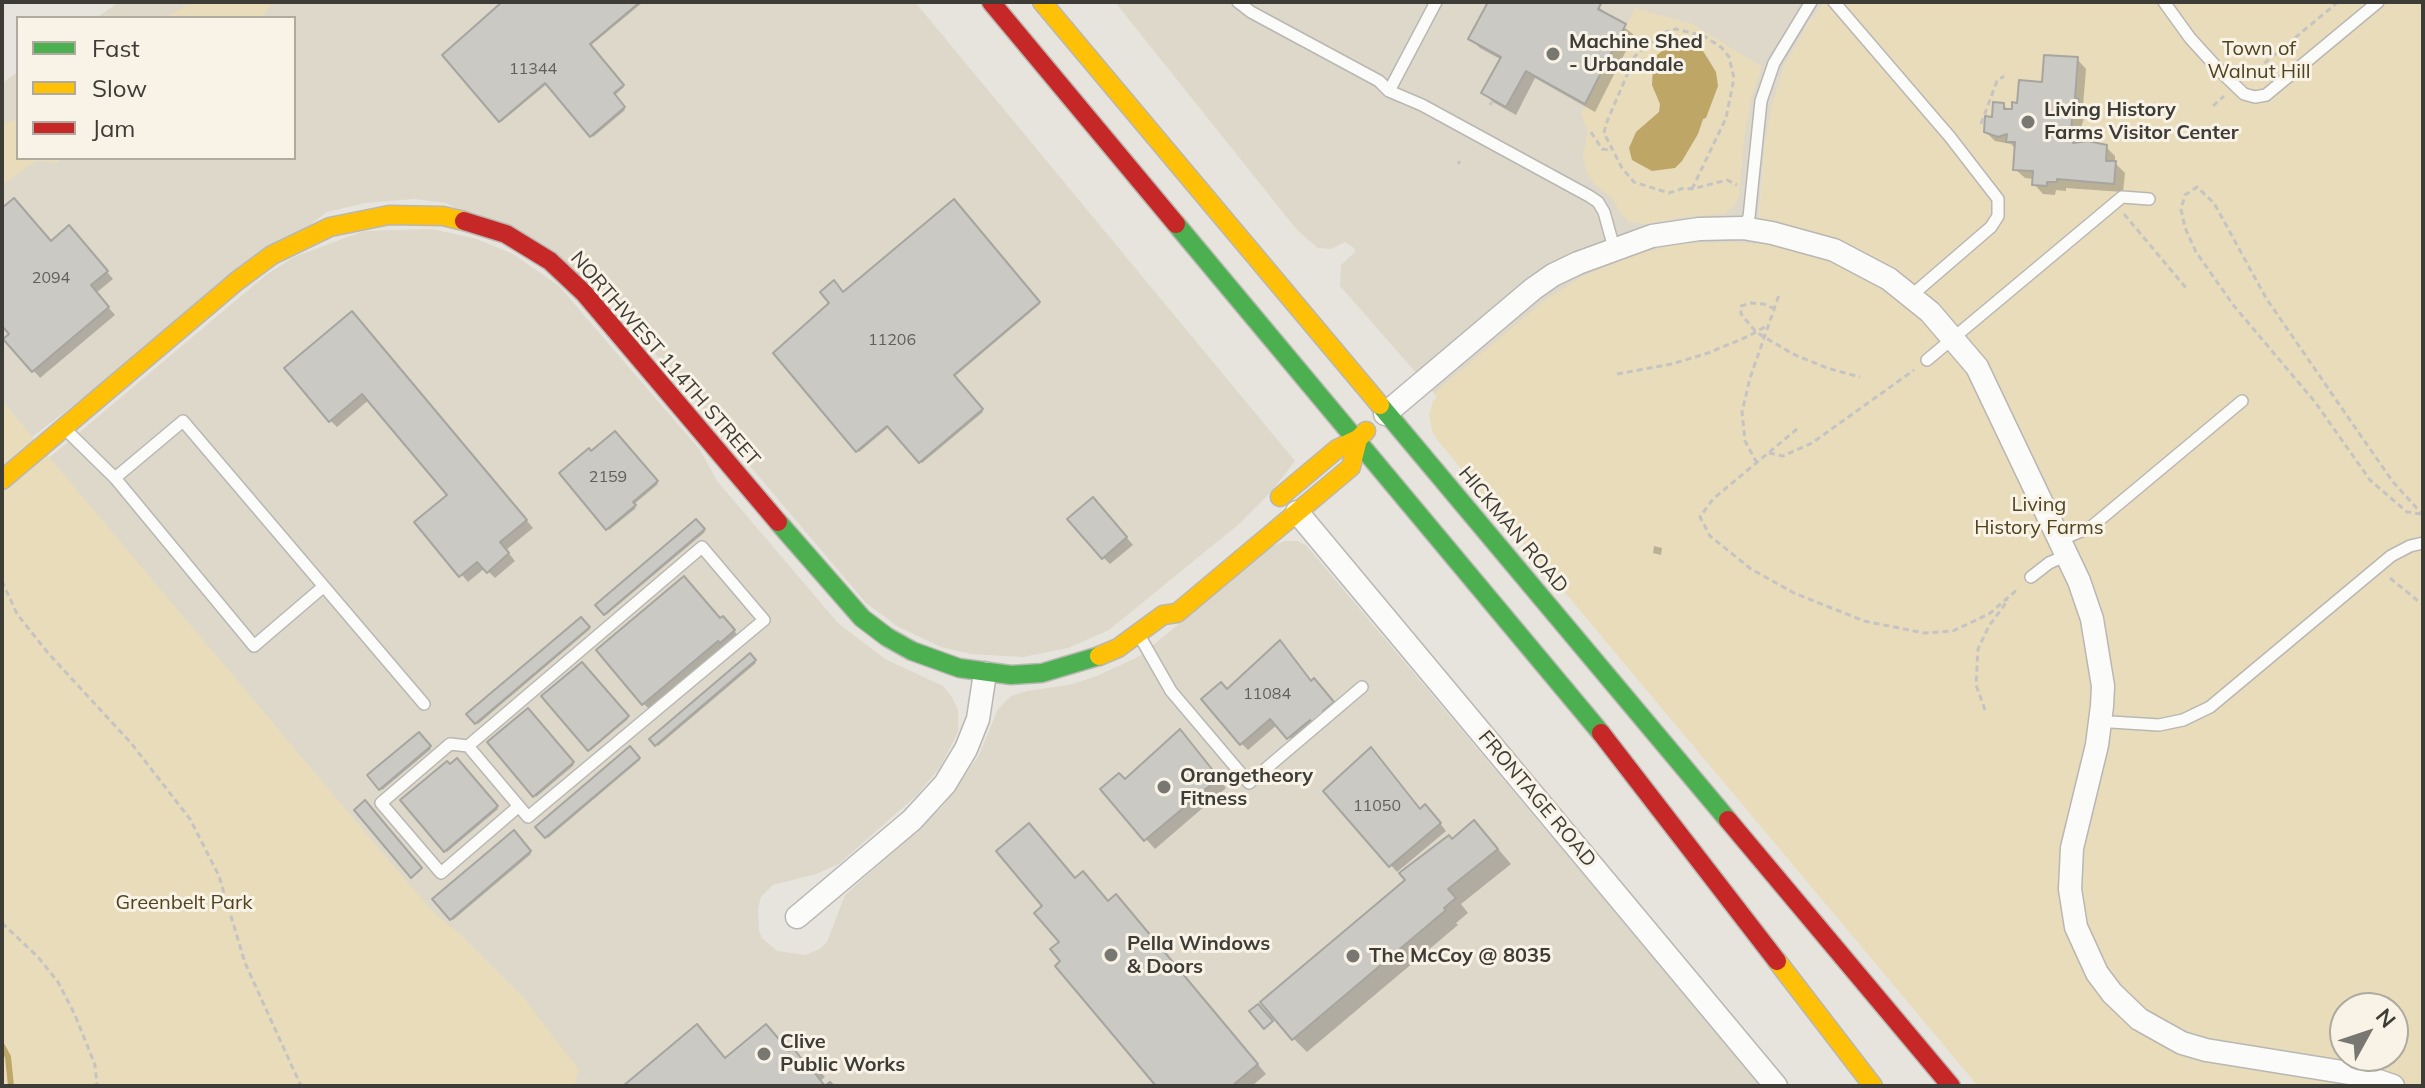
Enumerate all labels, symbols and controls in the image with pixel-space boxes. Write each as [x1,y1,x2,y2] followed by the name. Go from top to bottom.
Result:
[16,16,296,160] legend
[1569,30,1703,77] place label: Machine Shed - Urbandale
[92,33,140,63] text: Fast
[2208,37,2310,84] park label: Town of Walnut Hill
[1544,45,1562,63] marker: Machine Shed - Urbandale
[509,59,557,79] house number: 11344
[92,73,147,103] text: Slow
[2044,98,2239,145] place label: Living History Farms Visitor Center
[92,113,135,143] text: Jam
[2019,113,2037,131] marker: Living History Farms Visitor Center
[565,247,765,471] street label: NORTHWEST 114TH STREET
[32,268,70,288] house number: 2094
[868,330,916,350] house number: 11206
[1453,462,1573,598] street label: HICKMAN ROAD
[589,467,627,487] house number: 2159
[1974,493,2104,540] park label: Living History Farms
[1243,684,1291,704] house number: 11084
[1473,726,1601,872] street label: FRONTAGE ROAD
[1180,764,1313,811] place label: Orangetheory Fitness
[1155,778,1173,796] marker: Orangetheory Fitness
[1353,796,1401,816] house number: 11050
[115,891,253,915] park label: Greenbelt Park
[1127,932,1270,979] place label: Pella Windows & Doors
[1369,944,1551,968] place label: The McCoy @ 8035
[1102,946,1120,964] marker: Pella Windows & Doors
[1344,947,1362,965] marker: The McCoy @ 8035
[2329,992,2409,1072] north arrow
[2370,1002,2402,1033] text: N
[780,1030,905,1077] place label: Clive Public Works
[755,1045,773,1063] marker: Clive Public Works

